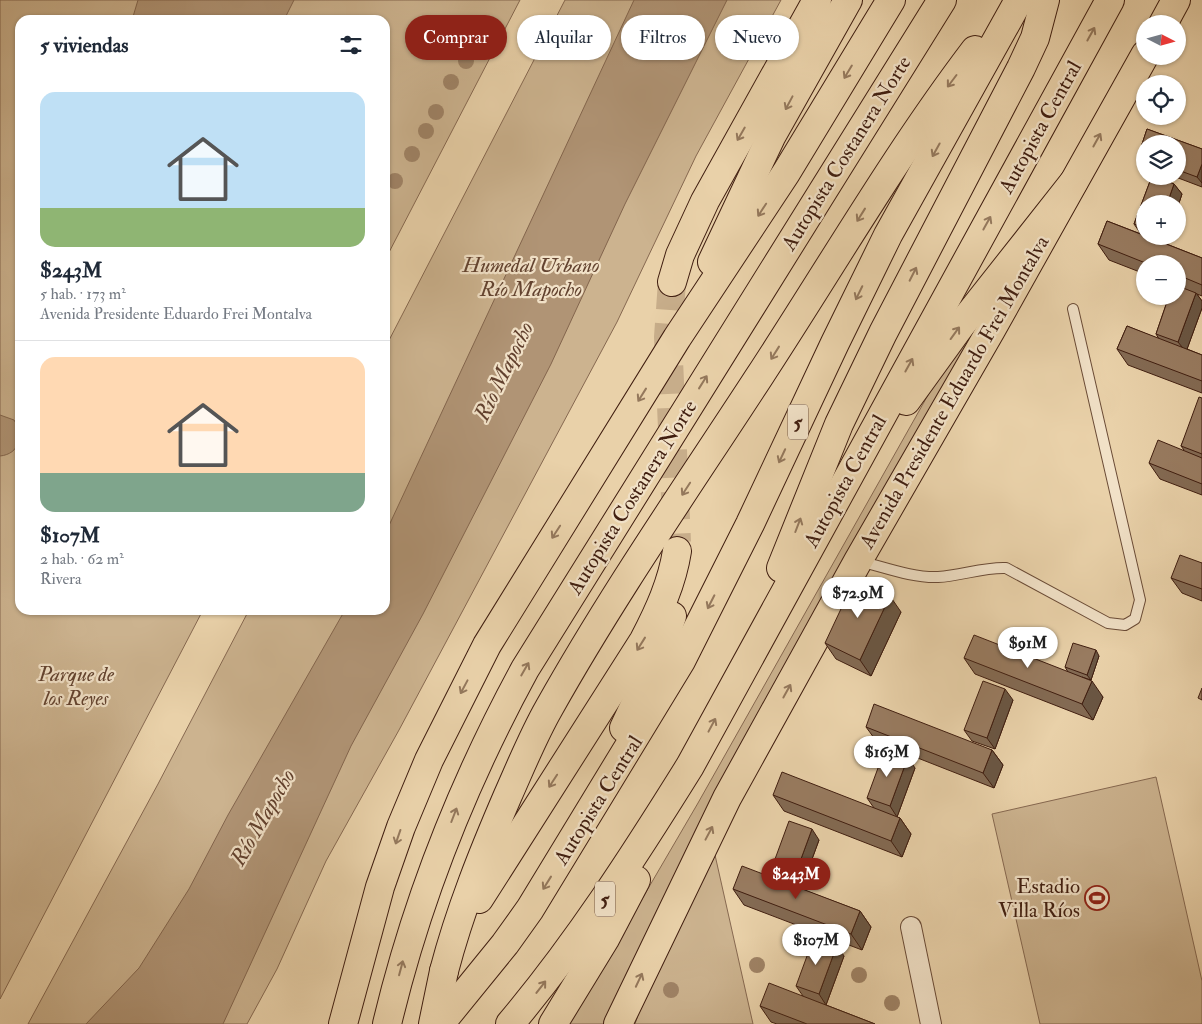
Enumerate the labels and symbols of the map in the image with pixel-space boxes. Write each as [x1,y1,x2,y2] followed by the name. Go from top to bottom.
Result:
[1136,15,1186,65] north arrow
[1086,27,1096,42] one-way arrow
[775,51,917,256] street label: Autopista Costanera Norte
[992,56,1088,199] street label: Autopista Central
[842,64,852,78] one-way arrow
[947,74,957,88] one-way arrow
[784,95,793,110] one-way arrow
[735,126,745,140] one-way arrow
[1092,133,1102,148] one-way arrow
[931,142,941,157] one-way arrow
[757,203,767,217] one-way arrow
[856,208,866,222] one-way arrow
[983,216,993,231] one-way arrow
[853,231,1056,555] street label: Avenida Presidente Eduardo Frei Montalva
[461,252,600,303] park label: Humedal Urbano Río Mapocho
[909,267,918,282] one-way arrow
[854,285,864,300] one-way arrow
[467,317,540,427] water label: Río Mapocho
[950,326,961,340] one-way arrow
[769,345,779,359] one-way arrow
[904,358,914,373] one-way arrow
[699,376,709,390] one-way arrow
[637,387,647,401] one-way arrow
[561,395,703,600] street label: Autopista Costanera Norte
[788,404,808,440] road number: 5
[797,410,893,553] street label: Autopista Central
[777,448,786,463] one-way arrow
[681,482,691,496] one-way arrow
[794,517,803,533] one-way arrow
[551,525,561,539] one-way arrow
[817,576,899,619] pin: $72.9M
[706,594,715,609] one-way arrow
[998,626,1058,669] pin: $91M
[636,637,646,651] one-way arrow
[37,661,115,712] park label: Parque de los Reyes
[520,661,530,676] one-way arrow
[459,679,468,694] one-way arrow
[782,684,792,698] one-way arrow
[707,717,717,732] one-way arrow
[547,730,649,871] street label: Autopista Central
[852,736,922,778] pin: $163M
[223,764,302,872] water label: Río Mapocho
[548,774,559,788] one-way arrow
[450,807,459,822] one-way arrow
[704,826,714,841] one-way arrow
[393,829,402,845] one-way arrow
[761,858,831,900] pin: $243M
[998,873,1080,924] place label: Estadio Villa Ríos
[542,875,552,889] one-way arrow
[595,882,615,916] road number: 5
[1084,885,1110,911] sports icon: Estadio Villa Ríos
[781,924,851,966] pin: $107M
[397,961,407,977] one-way arrow
[635,973,644,988] one-way arrow
[535,980,546,993] one-way arrow

